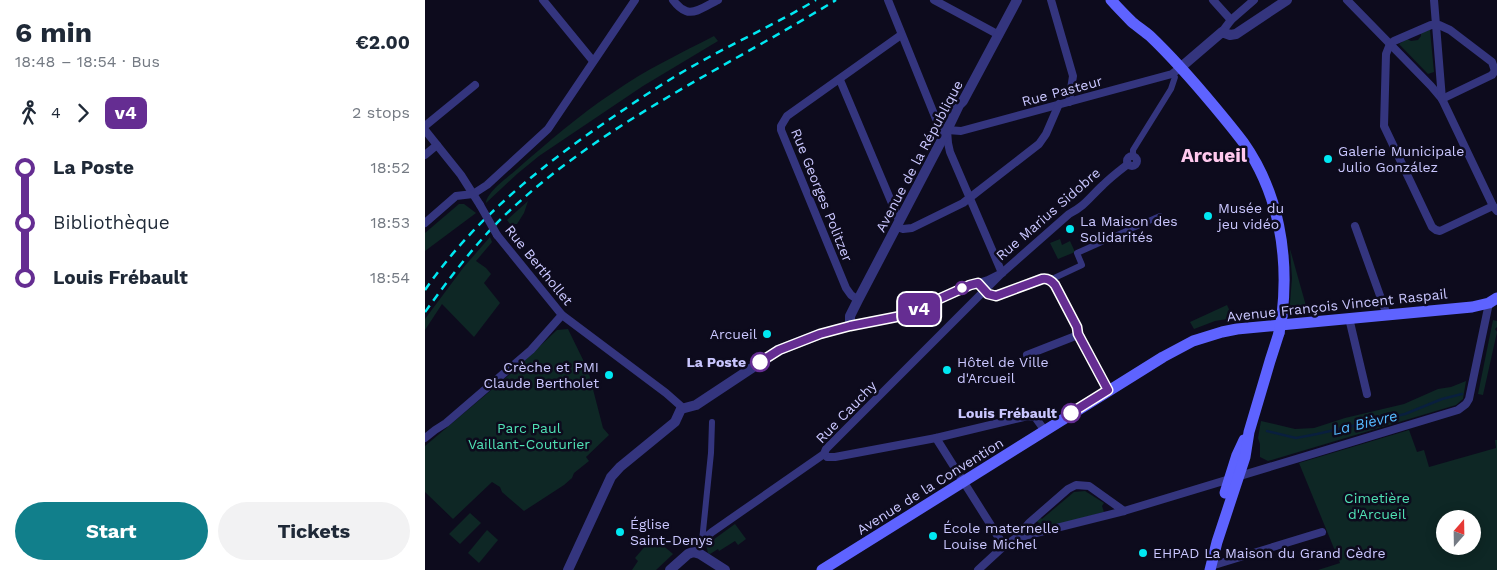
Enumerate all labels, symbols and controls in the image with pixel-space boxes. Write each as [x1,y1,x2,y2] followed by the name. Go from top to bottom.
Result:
[15,16,92,49] text: 6 min
[356,31,410,54] text: €2.00
[15,52,160,71] text: 18:48 – 18:54 · Bus
[1020,72,1104,109] street label: Rue Pasteur
[872,77,966,235] street label: Avenue de la République
[15,99,43,127] icon: walk
[69,99,97,127] icon: forward
[115,102,137,123] text: v4
[51,103,61,122] text: 4
[352,103,410,122] text: 2 stops
[788,126,856,264] street label: Rue Georges Politzer
[1338,143,1464,175] place label: Galerie Municipale Julio González
[1181,144,1248,167] district label: Arcueil
[1322,153,1334,165] marker: Galerie Municipale Julio González
[53,156,134,179] text: La Poste
[371,158,410,177] text: 18:52
[993,164,1103,264] street label: Rue Marius Sidobre
[1216,200,1284,232] place label: Musée du jeu vidéo
[1202,210,1214,222] marker: Musée du jeu vidéo
[53,211,170,234] text: Bibliothèque
[371,213,410,232] text: 18:53
[1080,213,1178,245] place label: La Maison des Solidarités
[502,222,576,308] street label: Rue Berthollet
[1064,223,1076,235] marker: La Maison des Solidarités
[53,266,188,289] text: Louis Frébault
[370,268,410,287] text: 18:54
[955,281,969,295] unlabelled marker
[1226,285,1449,325] street label: Avenue François Vincent Raspail
[897,293,941,325] line badge: v4
[908,298,930,319] text: v4
[710,326,758,342] place label: Arcueil
[761,328,773,340] marker: Arcueil
[750,352,770,372] marker: La Poste
[686,354,746,370] place label: La Poste
[957,354,1049,386] place label: Hôtel de Ville d'Arcueil
[483,359,599,391] place label: Crèche et PMI Claude Bertholet
[941,364,953,376] marker: Hôtel de Ville d'Arcueil
[603,369,615,381] marker: Crèche et PMI Claude Bertholet
[812,377,880,446] street label: Rue Cauchy
[1061,403,1081,423] marker: Louis Frébault
[958,405,1057,421] place label: Louis Frébault
[1331,407,1399,439] water label: La Bièvre
[468,420,590,452] park label: Parc Paul Vaillant-Couturier
[854,434,1006,538] street label: Avenue de la Convention
[1344,490,1410,522] park label: Cimetière d'Arcueil
[15,502,208,560] button: Start
[218,502,410,560] button: Tickets
[1436,510,1481,555] north arrow
[1436,510,1481,555] map controls
[630,516,713,548] place label: Église Saint-Denys
[943,520,1059,552] place label: École maternelle Louise Michel
[614,526,626,538] marker: Église Saint-Denys
[927,530,939,542] marker: École maternelle Louise Michel
[1153,545,1386,561] place label: EHPAD La Maison du Grand Cèdre
[1137,547,1149,559] marker: EHPAD La Maison du Grand Cèdre

